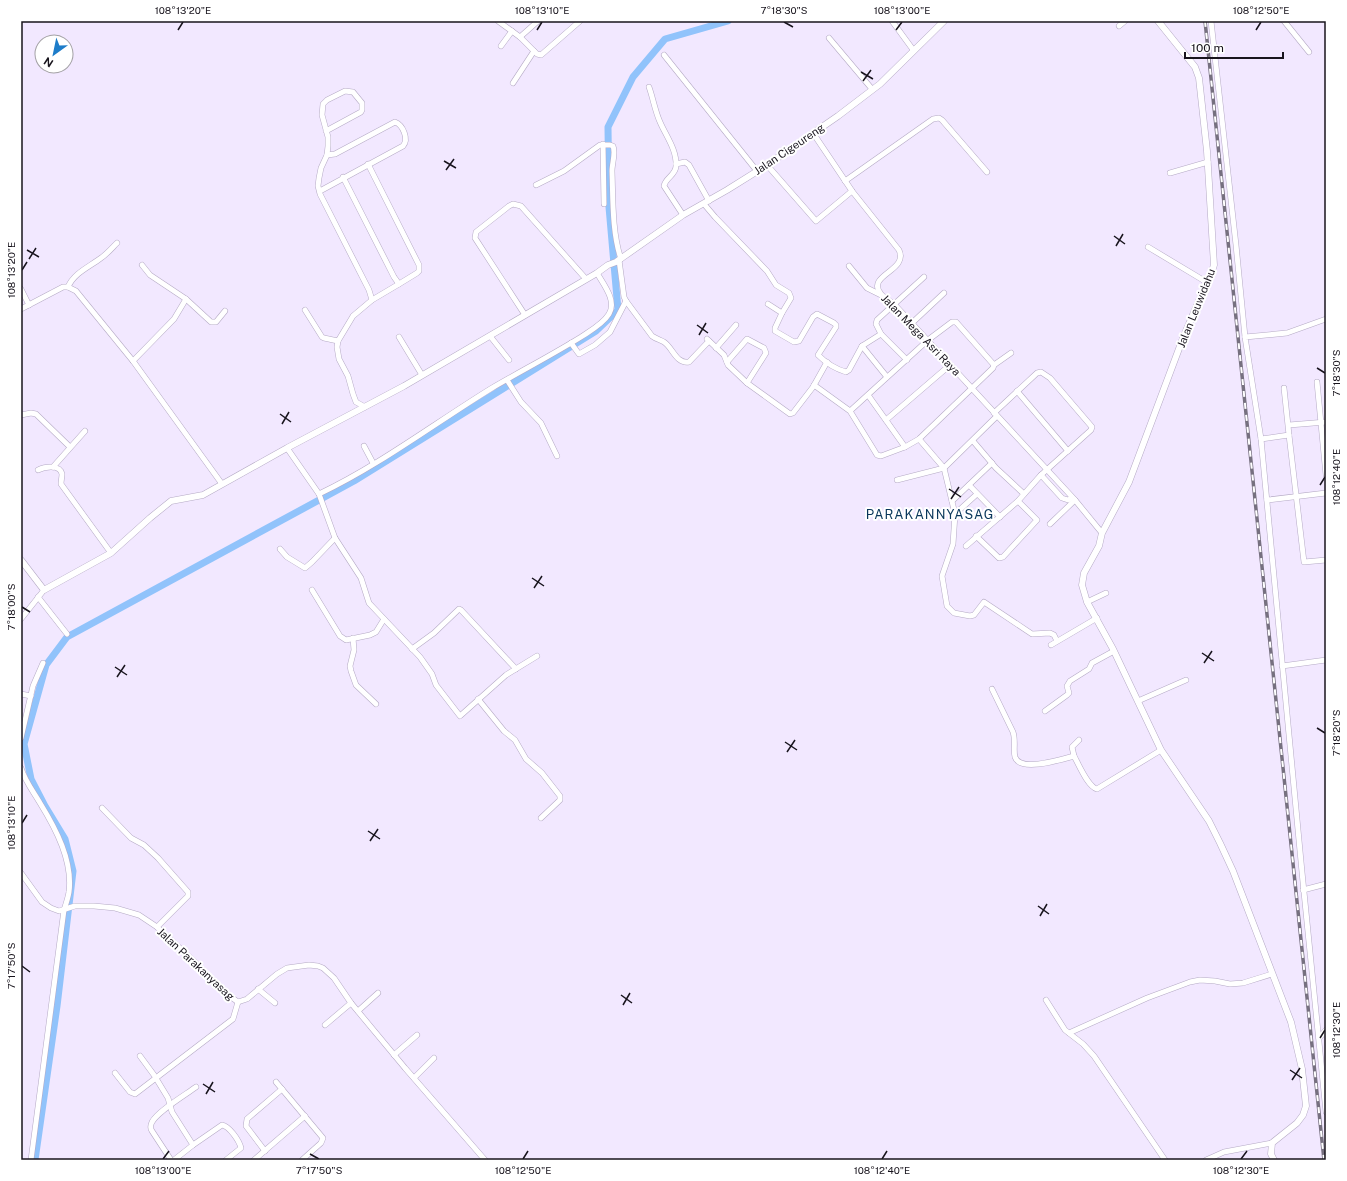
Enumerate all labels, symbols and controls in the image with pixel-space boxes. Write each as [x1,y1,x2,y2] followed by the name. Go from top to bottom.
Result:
[155,4,211,16] text: 108°13'20"E
[515,4,569,16] text: 108°13'10"E
[761,4,808,16] text: 7°18'30"S
[874,4,930,16] text: 108°13'00"E
[1233,4,1289,16] text: 108°12'50"E
[34,34,74,74] north arrow
[1185,34,1283,60] scale bar
[1191,41,1224,55] text: 100 m
[42,55,55,70] text: N
[752,121,826,177] street label: Jalan Cigeureng
[5,242,17,298] text: 108°13'20"E
[1175,267,1217,349] street label: Jalan Leuwidahu
[879,292,963,378] street label: Jalan Mega Asri Raya
[1330,349,1342,396] text: 7°18'30"S
[1330,449,1342,505] text: 108°12'40"E
[866,507,994,522] district label: PARAKANNYASAG
[5,583,17,630] text: 7°18'00"S
[1330,709,1342,756] text: 7°18'20"S
[5,796,17,850] text: 108°13'10"E
[155,925,237,1003] street label: Jalan Parakanyasag
[5,942,17,989] text: 7°17'50"S
[1330,1002,1342,1058] text: 108°12'30"E
[135,1164,191,1176] text: 108°13'00"E
[296,1164,343,1176] text: 7°17'50"S
[495,1164,551,1176] text: 108°12'50"E
[854,1164,910,1176] text: 108°12'40"E
[1213,1164,1269,1176] text: 108°12'30"E

